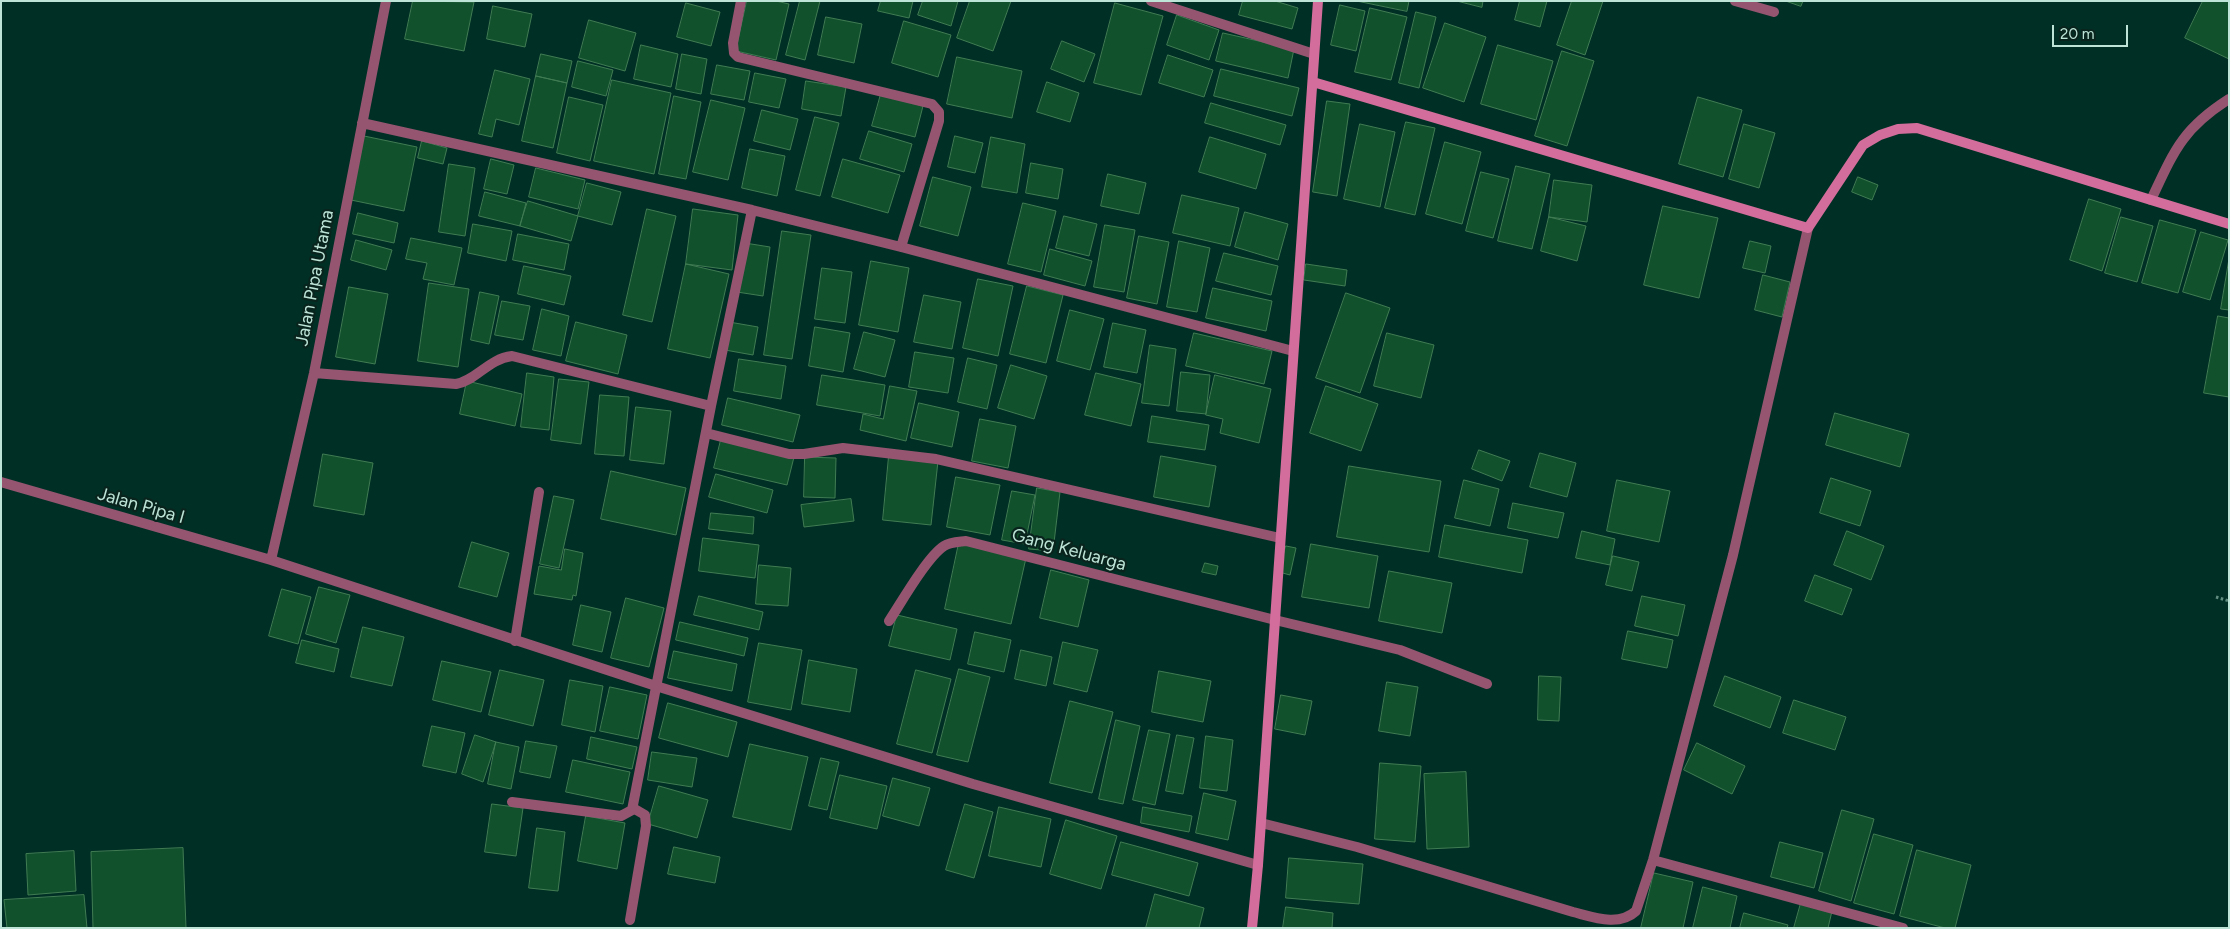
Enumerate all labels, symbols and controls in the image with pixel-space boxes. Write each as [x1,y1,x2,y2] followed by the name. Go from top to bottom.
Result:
[2055,15,2131,47] scale bar
[2060,25,2094,43] text: 20 m
[291,208,339,348] street label: Jalan Pipa Utama
[95,483,187,529] street label: Jalan Pipa I
[1009,524,1129,576] street label: Gang Keluarga

